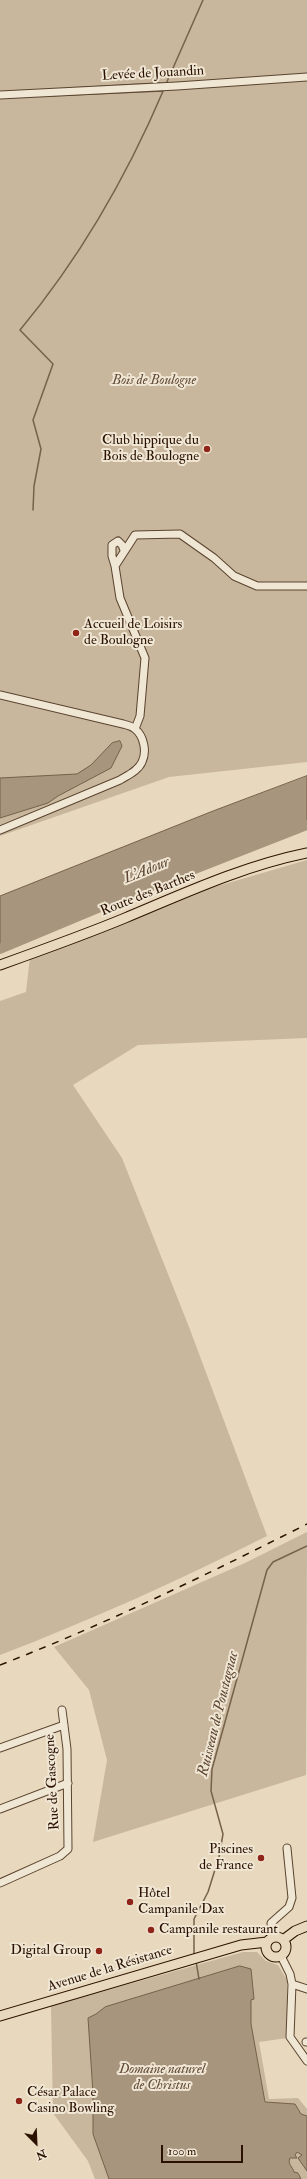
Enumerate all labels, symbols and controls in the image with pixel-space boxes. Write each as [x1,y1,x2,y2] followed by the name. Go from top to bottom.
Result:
[101,63,205,85] street label: Levée de Jouandin
[112,373,196,389] park label: Bois de Boulogne
[102,433,199,466] place label: Club hippique du Bois de Boulogne
[202,444,212,454] marker: Club hippique du Bois de Boulogne
[84,617,182,650] place label: Accueil de Loisirs de Boulogne
[71,628,81,638] marker: Accueil de Loisirs de Boulogne
[122,854,172,888] water label: L'Adour
[98,867,198,921] street label: Route des Barthes
[195,1650,243,1778] water label: Ruisseau de Poustagnac
[42,1734,64,1830] street label: Rue de Gascogne
[199,1842,253,1874] place label: Piscines de France
[256,1853,266,1863] marker: Piscines de France
[138,1886,224,1918] place label: Hôtel Campanile Dax
[125,1897,135,1907] marker: Hôtel Campanile Dax
[159,1922,278,1938] place label: Campanile restaurant
[146,1925,156,1935] marker: Campanile restaurant
[46,1942,174,1996] street label: Avenue de la Résistance
[11,1943,91,1959] place label: Digital Group
[94,1946,104,1956] marker: Digital Group
[119,2062,205,2094] park label: Domaine naturel de Christus
[27,2085,114,2118] place label: César Palace Casino Bowling
[14,2096,24,2106] marker: César Palace Casino Bowling
[16,2123,56,2163] north arrow
[163,2137,245,2163] scale bar
[168,2144,196,2159] text: 100 m
[34,2146,48,2162] text: N

